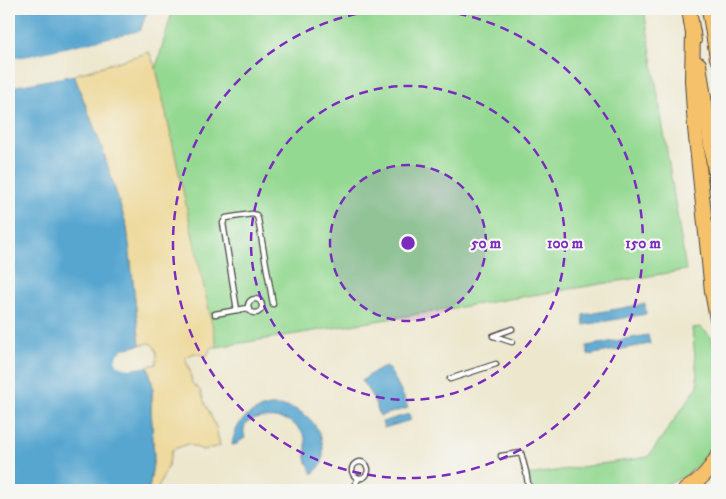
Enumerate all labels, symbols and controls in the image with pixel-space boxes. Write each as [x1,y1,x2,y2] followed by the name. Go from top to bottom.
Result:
[399,234,417,252] centre of rings
[470,234,502,253] text: 50 m
[547,234,584,253] text: 100 m
[625,234,661,253] text: 150 m

